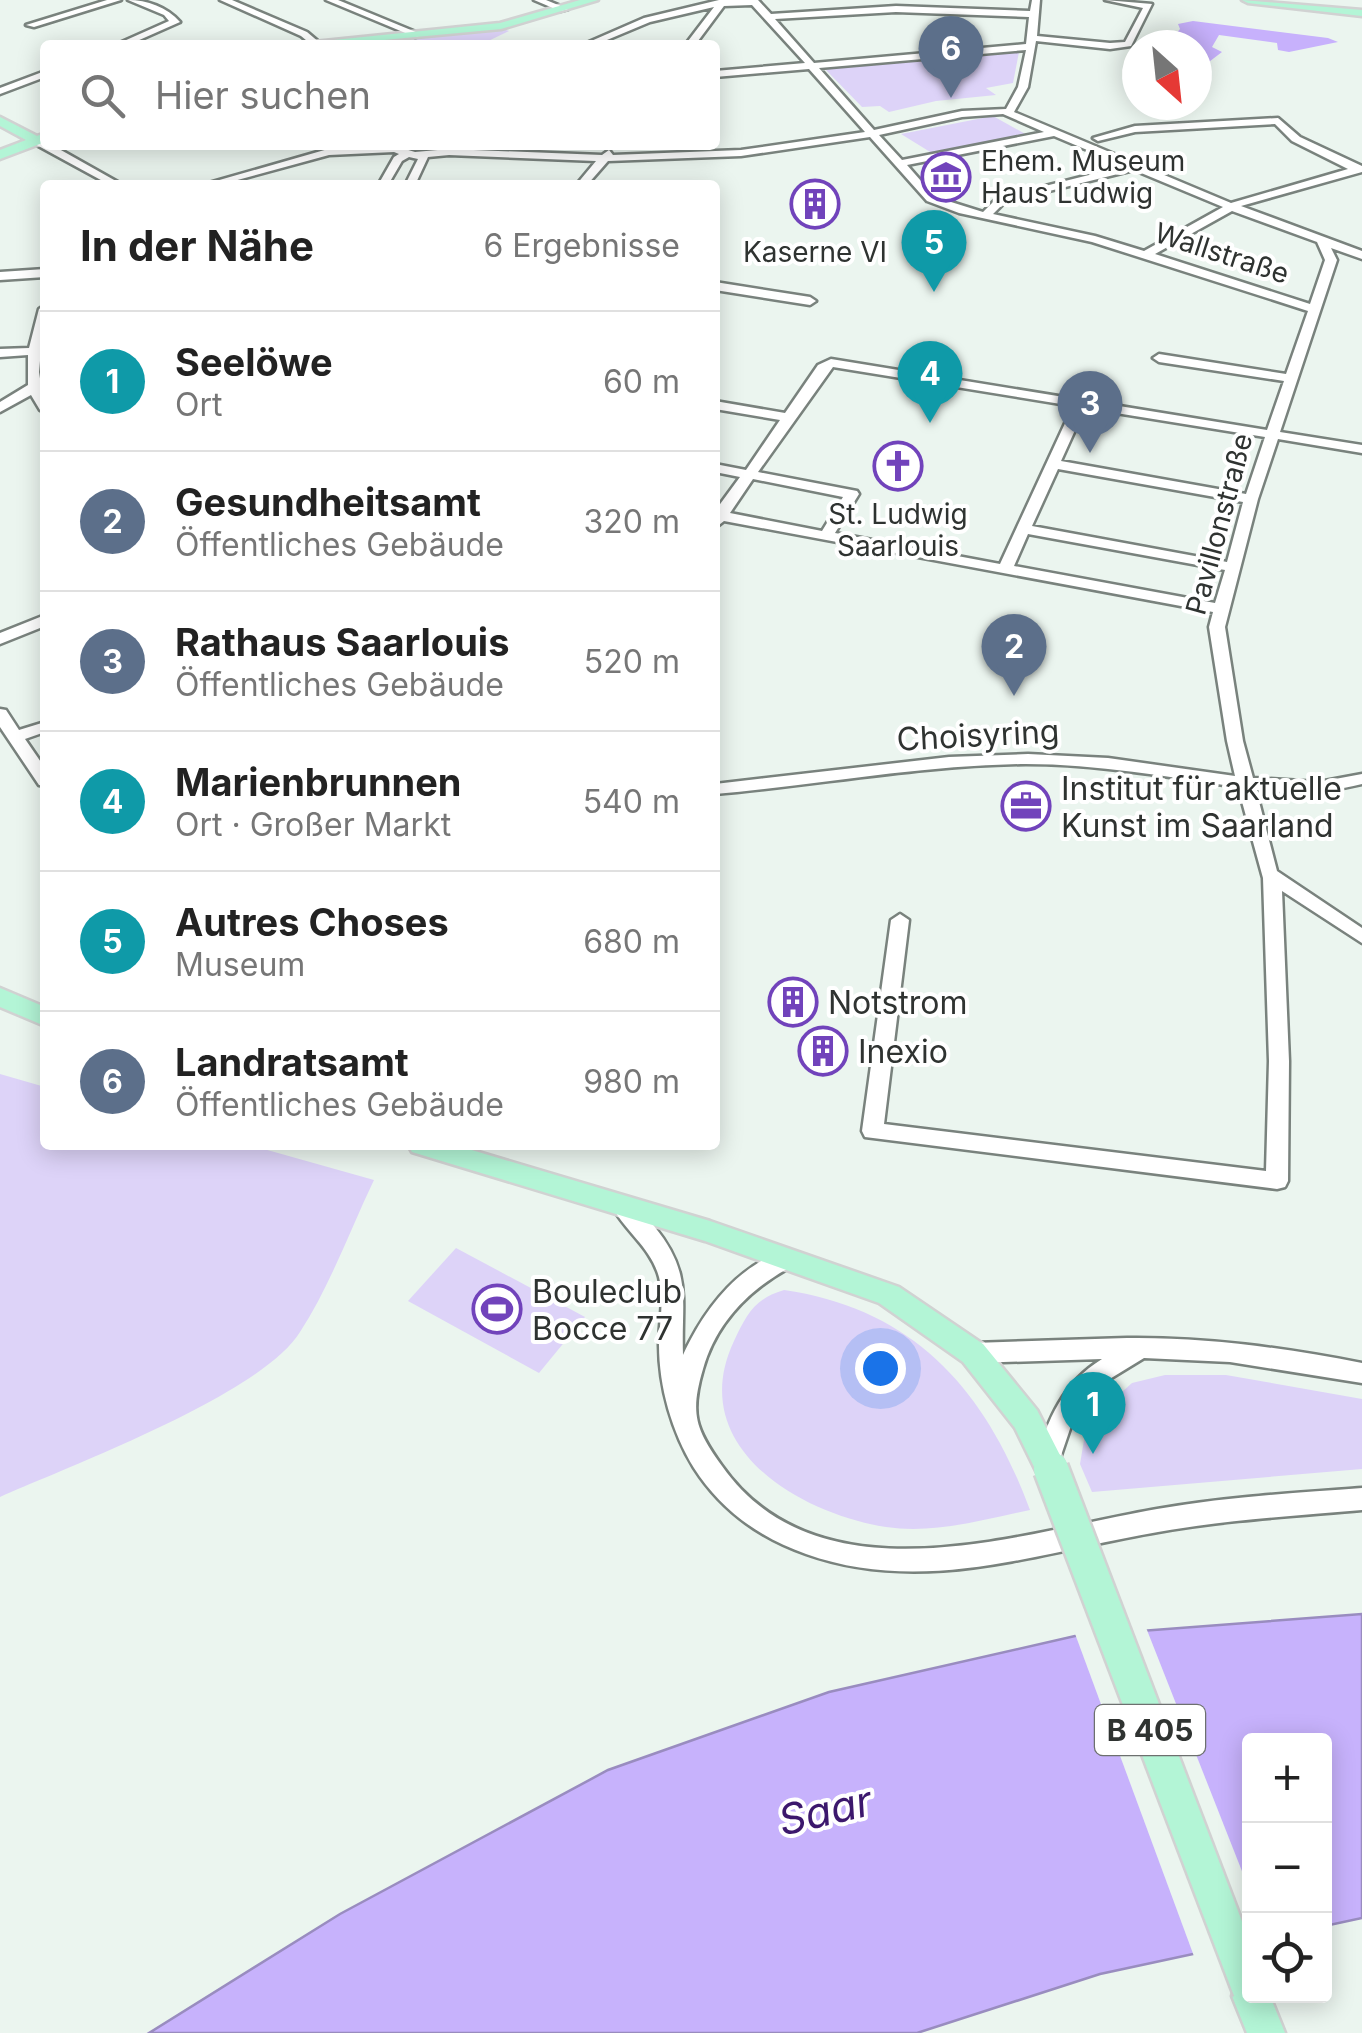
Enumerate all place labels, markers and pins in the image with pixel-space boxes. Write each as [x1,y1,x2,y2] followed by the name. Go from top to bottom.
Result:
[918,16,984,98] pin: 6
[981,144,1185,210] place label: Ehem. Museum Haus Ludwig
[920,151,972,203] museum icon: Ehem. Museum Haus Ludwig
[789,178,841,230] building icon: Kaserne VI
[902,210,966,292] pin: 5
[743,235,887,269] place label: Kaserne VI
[898,340,962,423] pin: 4
[1058,370,1122,453] pin: 3
[872,440,924,492] church icon: St. Ludwig Saarlouis
[828,497,968,563] place label: St. Ludwig Saarlouis
[982,614,1046,696] pin: 2
[1061,769,1342,845] place label: Institut für aktuelle Kunst im Saarland
[1000,780,1052,832] office icon: Institut für aktuelle Kunst im Saarland
[767,976,819,1028] building icon: Notstrom
[828,983,968,1022] place label: Notstrom
[797,1025,849,1077] building icon: Inexio
[858,1032,948,1071] place label: Inexio
[532,1272,682,1348] place label: Bouleclub Bocce 77
[471,1283,523,1335] sports icon: Bouleclub Bocce 77
[1060,1372,1126,1454] pin: 1

